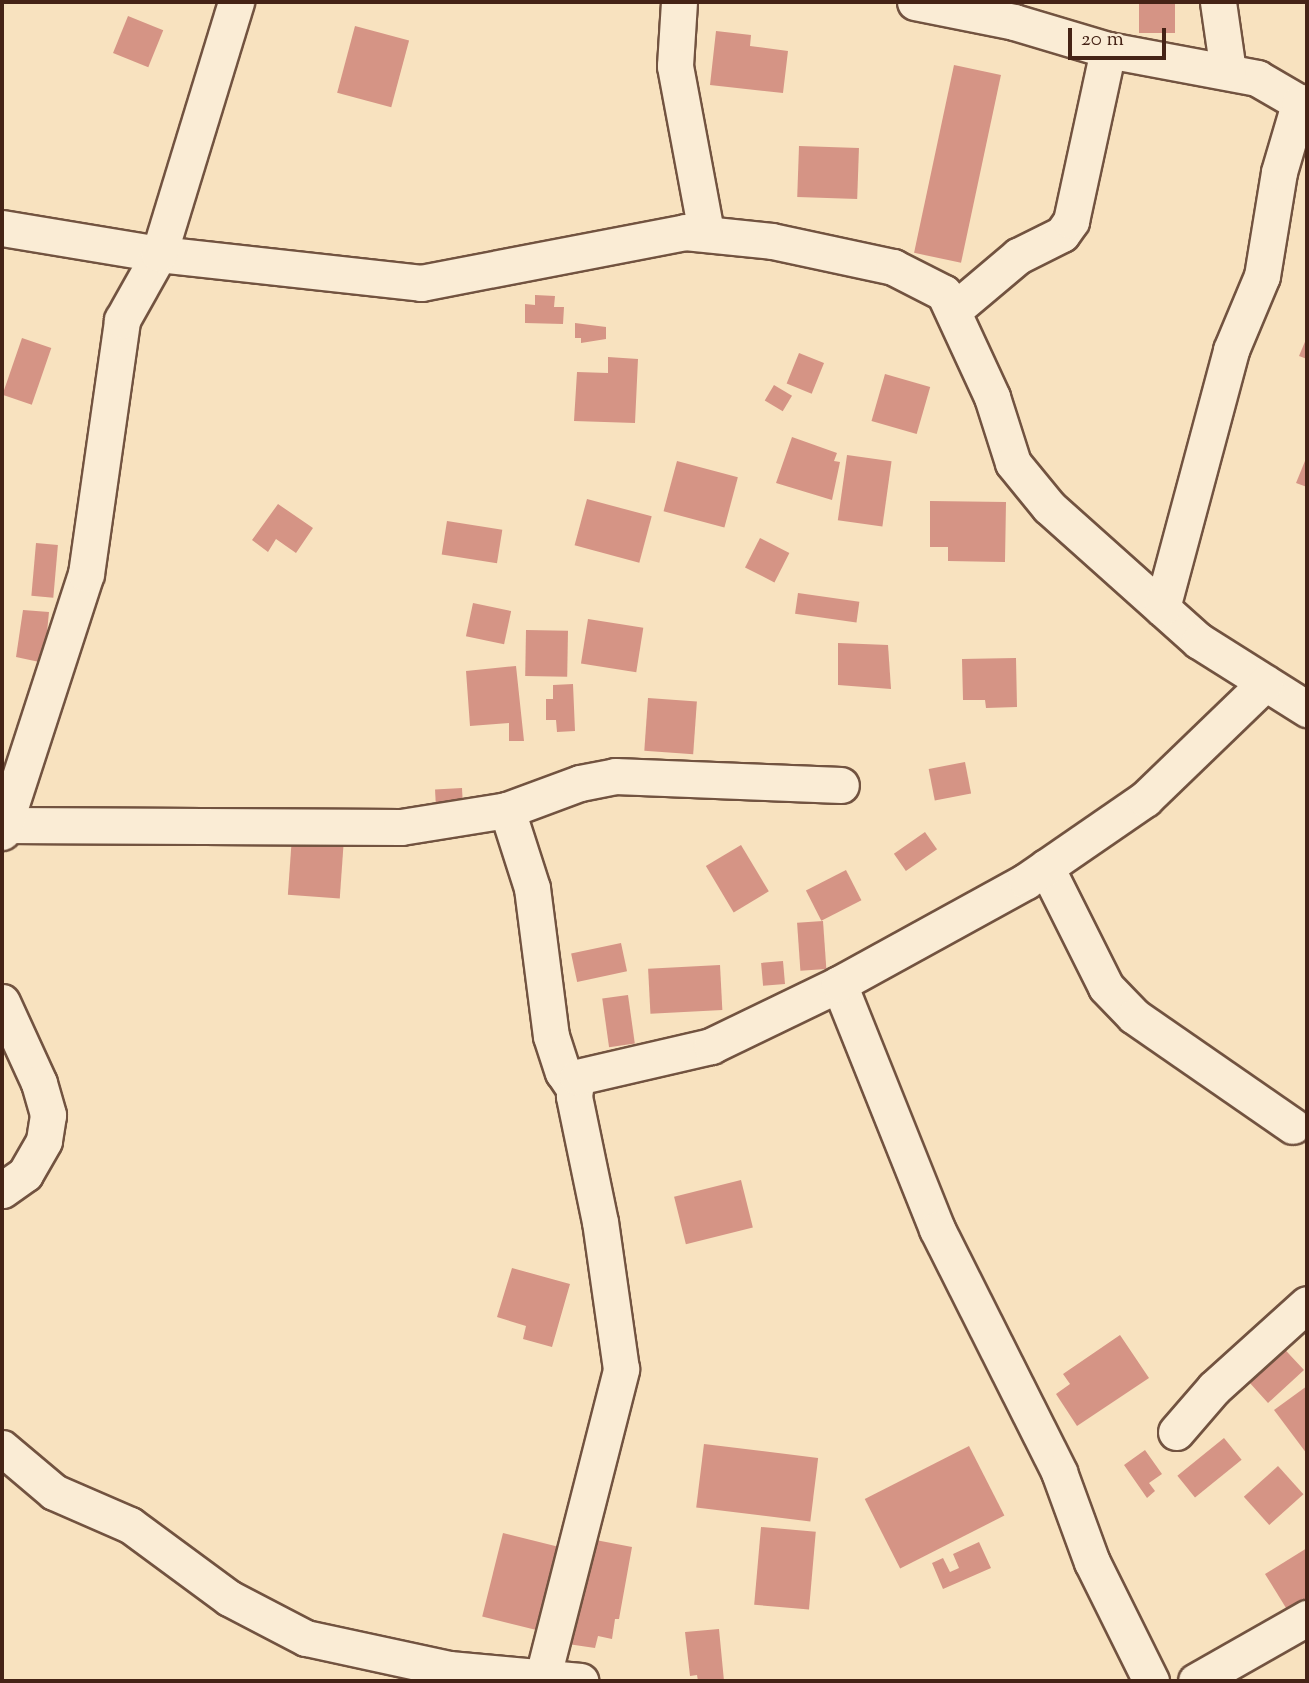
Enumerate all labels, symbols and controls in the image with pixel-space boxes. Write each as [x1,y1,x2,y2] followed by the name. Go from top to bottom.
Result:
[1071,14,1169,58] scale bar
[1081,25,1124,55] text: 20 m

